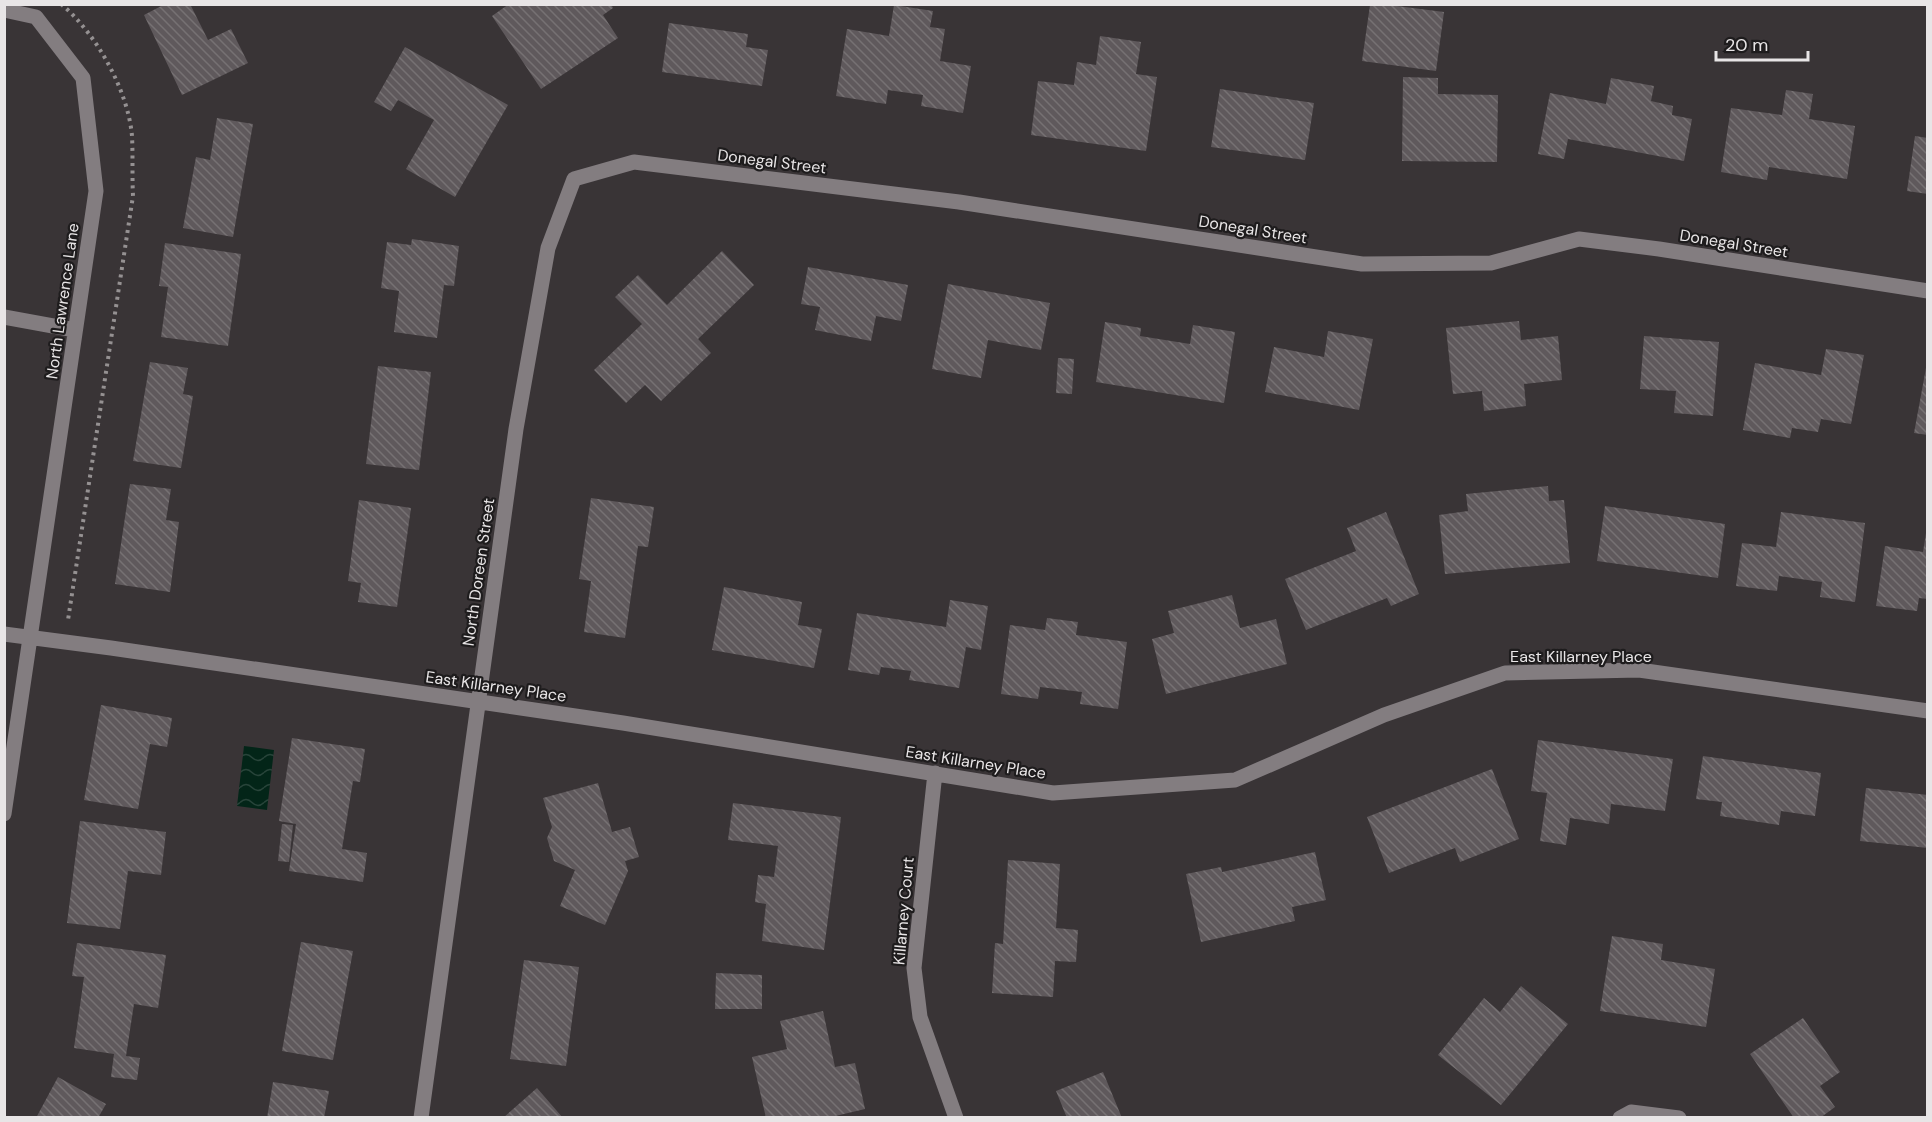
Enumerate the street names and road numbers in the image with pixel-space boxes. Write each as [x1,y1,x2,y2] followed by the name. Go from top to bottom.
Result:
[716,144,828,179] street label: Donegal Street
[1197,211,1309,248] street label: Donegal Street
[41,222,84,380] street label: North Lawrence Lane
[1678,225,1790,262] street label: Donegal Street
[458,497,499,647] street label: North Doreen Street
[1510,646,1652,667] street label: East Killarney Place
[424,666,568,707] street label: East Killarney Place
[904,741,1048,784] street label: East Killarney Place
[888,856,919,966] street label: Killarney Court

